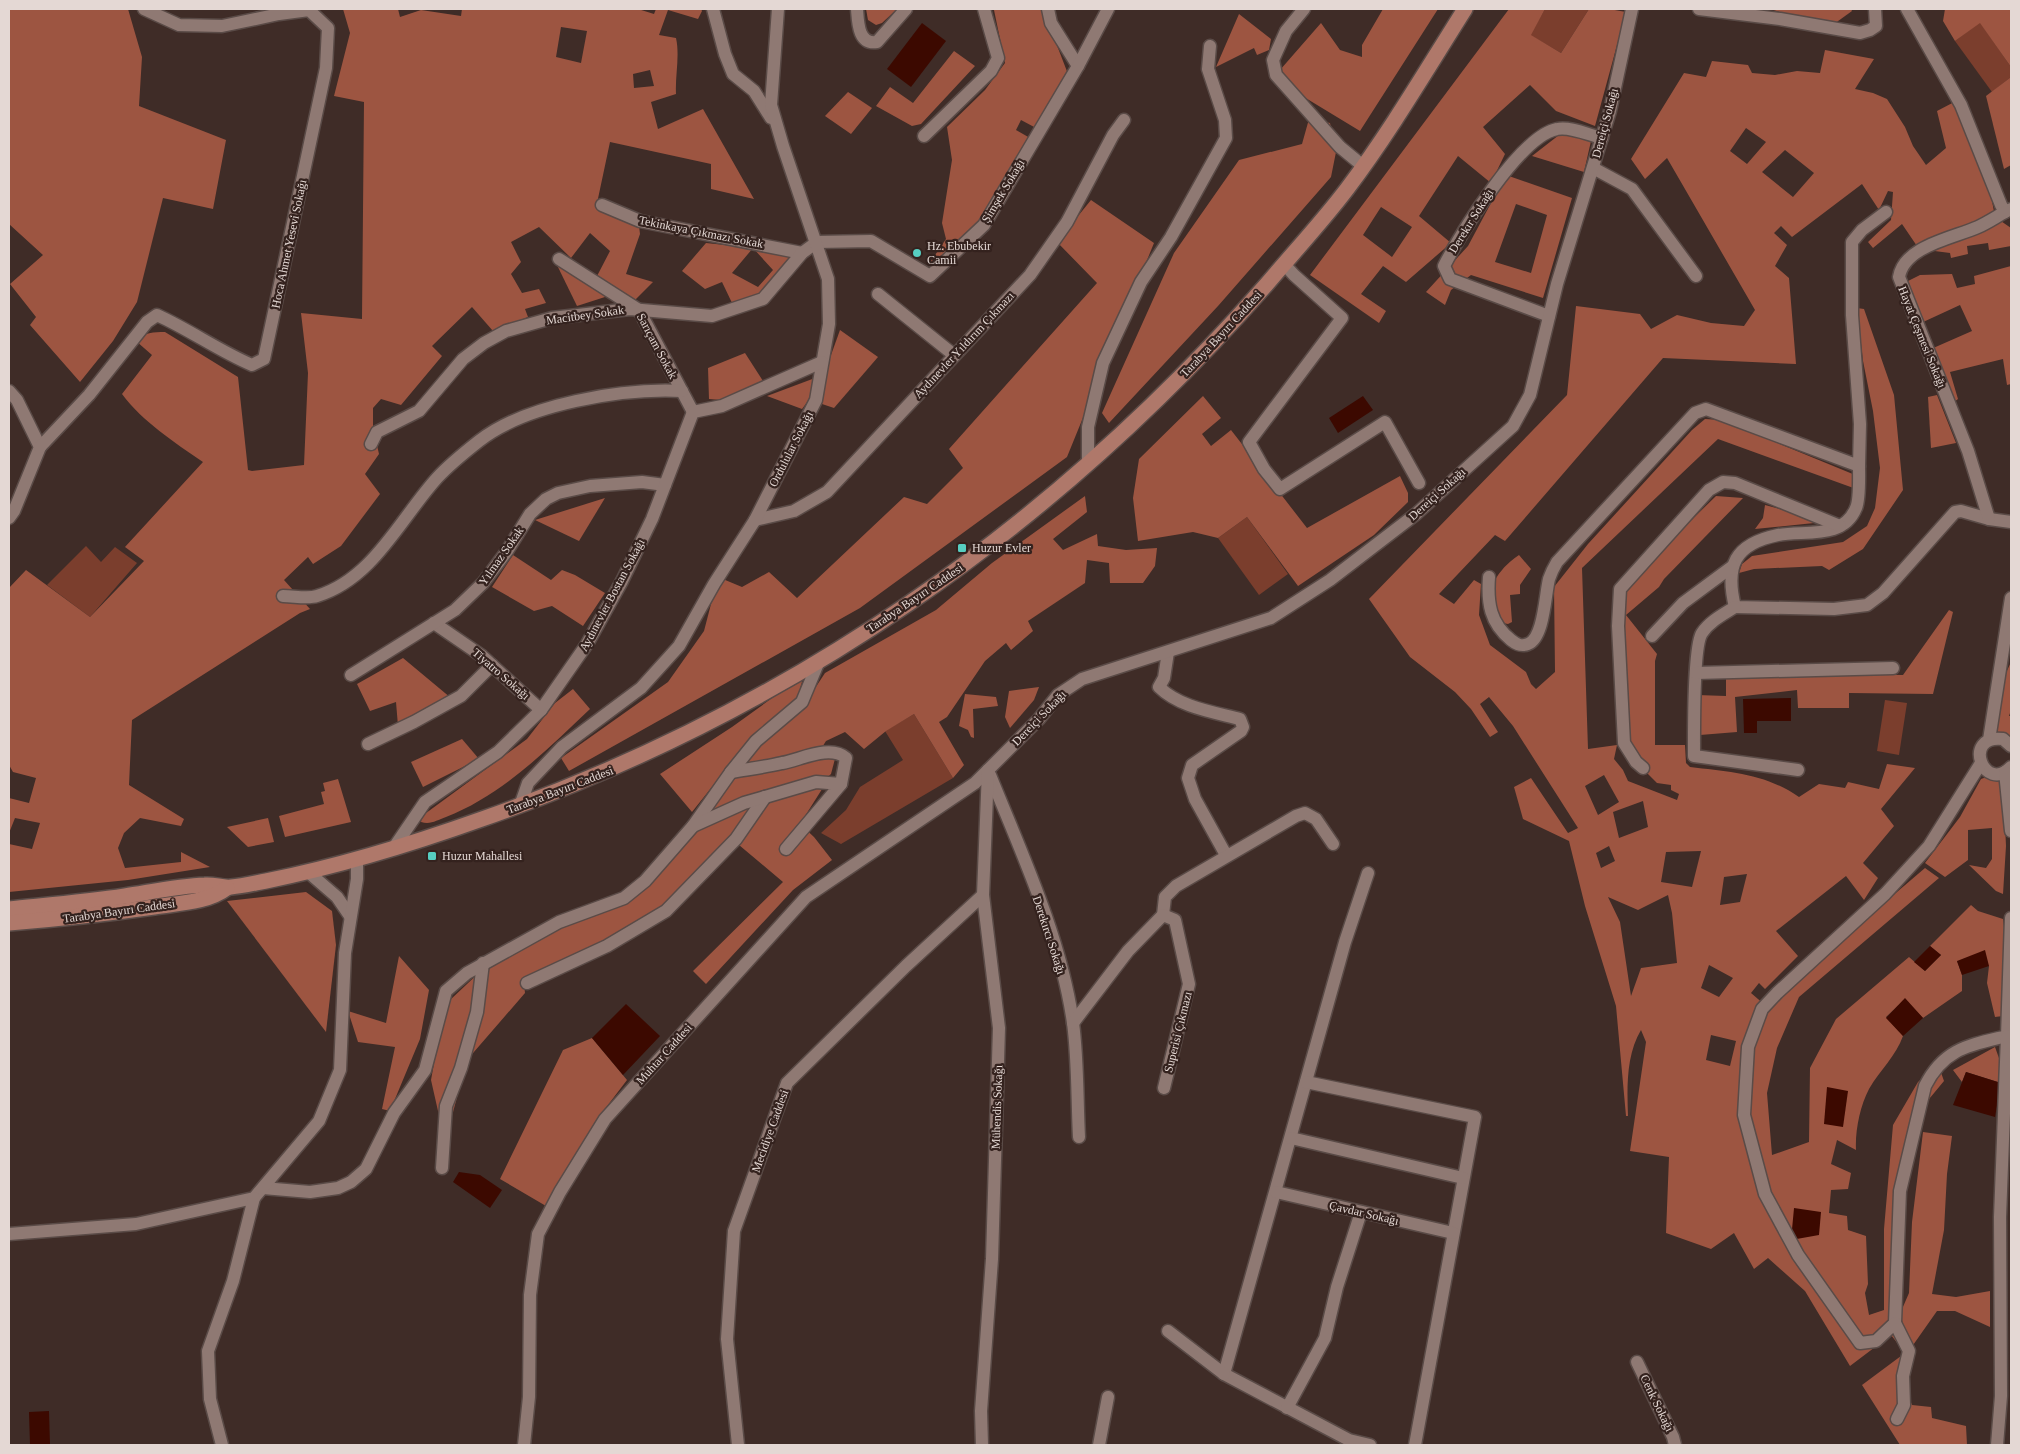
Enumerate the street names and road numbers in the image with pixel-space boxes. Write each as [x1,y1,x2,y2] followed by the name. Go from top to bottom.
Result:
[1589,86,1621,159] street label: Dereiçi Sokağı
[979,156,1028,225] street label: Şimşek Sokağı
[269,178,310,310] street label: Hoca Ahmet Yesevi Sokağı
[1446,186,1497,256] street label: Derekır Sokağı
[638,213,764,251] street label: Tekinkaya Çıkmazı Sokak
[1895,284,1949,391] street label: Hayat Çeşmesi Sokağı
[1177,287,1265,380] street label: Tarabya Bayırı Caddesi
[911,288,1017,401] street label: Aydınevler Yıldırım Çıkmazı
[545,303,625,327] street label: Macitbey Sokak
[634,311,680,381] street label: Sarıçam Sokak
[766,408,816,489] street label: Ordulular Sokağı
[1406,464,1469,523] street label: Dereiçi Sokağı
[476,524,526,588] street label: Yılmaz Sokak
[576,536,648,654] street label: Aydınevler Bostan Sokağı
[864,560,966,635] street label: Tarabya Bayırı Caddesi
[470,645,533,703] street label: Tiyatro Sokağı
[1009,687,1069,749] street label: Dereiçi Sokağı
[505,763,616,817] street label: Tarabya Bayırı Caddesi
[1030,894,1068,977] street label: Derekırcı Sokağı
[62,896,177,926] street label: Tarabya Bayırı Caddesi
[1161,989,1195,1074] street label: Superisi Çıkmazı
[633,1020,695,1087] street label: Muhtar Caddesi
[989,1064,1005,1149] street label: Mühendis Sokağı
[749,1087,792,1174] street label: Mecidiye Caddesi
[1328,1198,1401,1228] street label: Çavdar Sokağı
[1637,1372,1677,1434] street label: Cenk Sokağı

